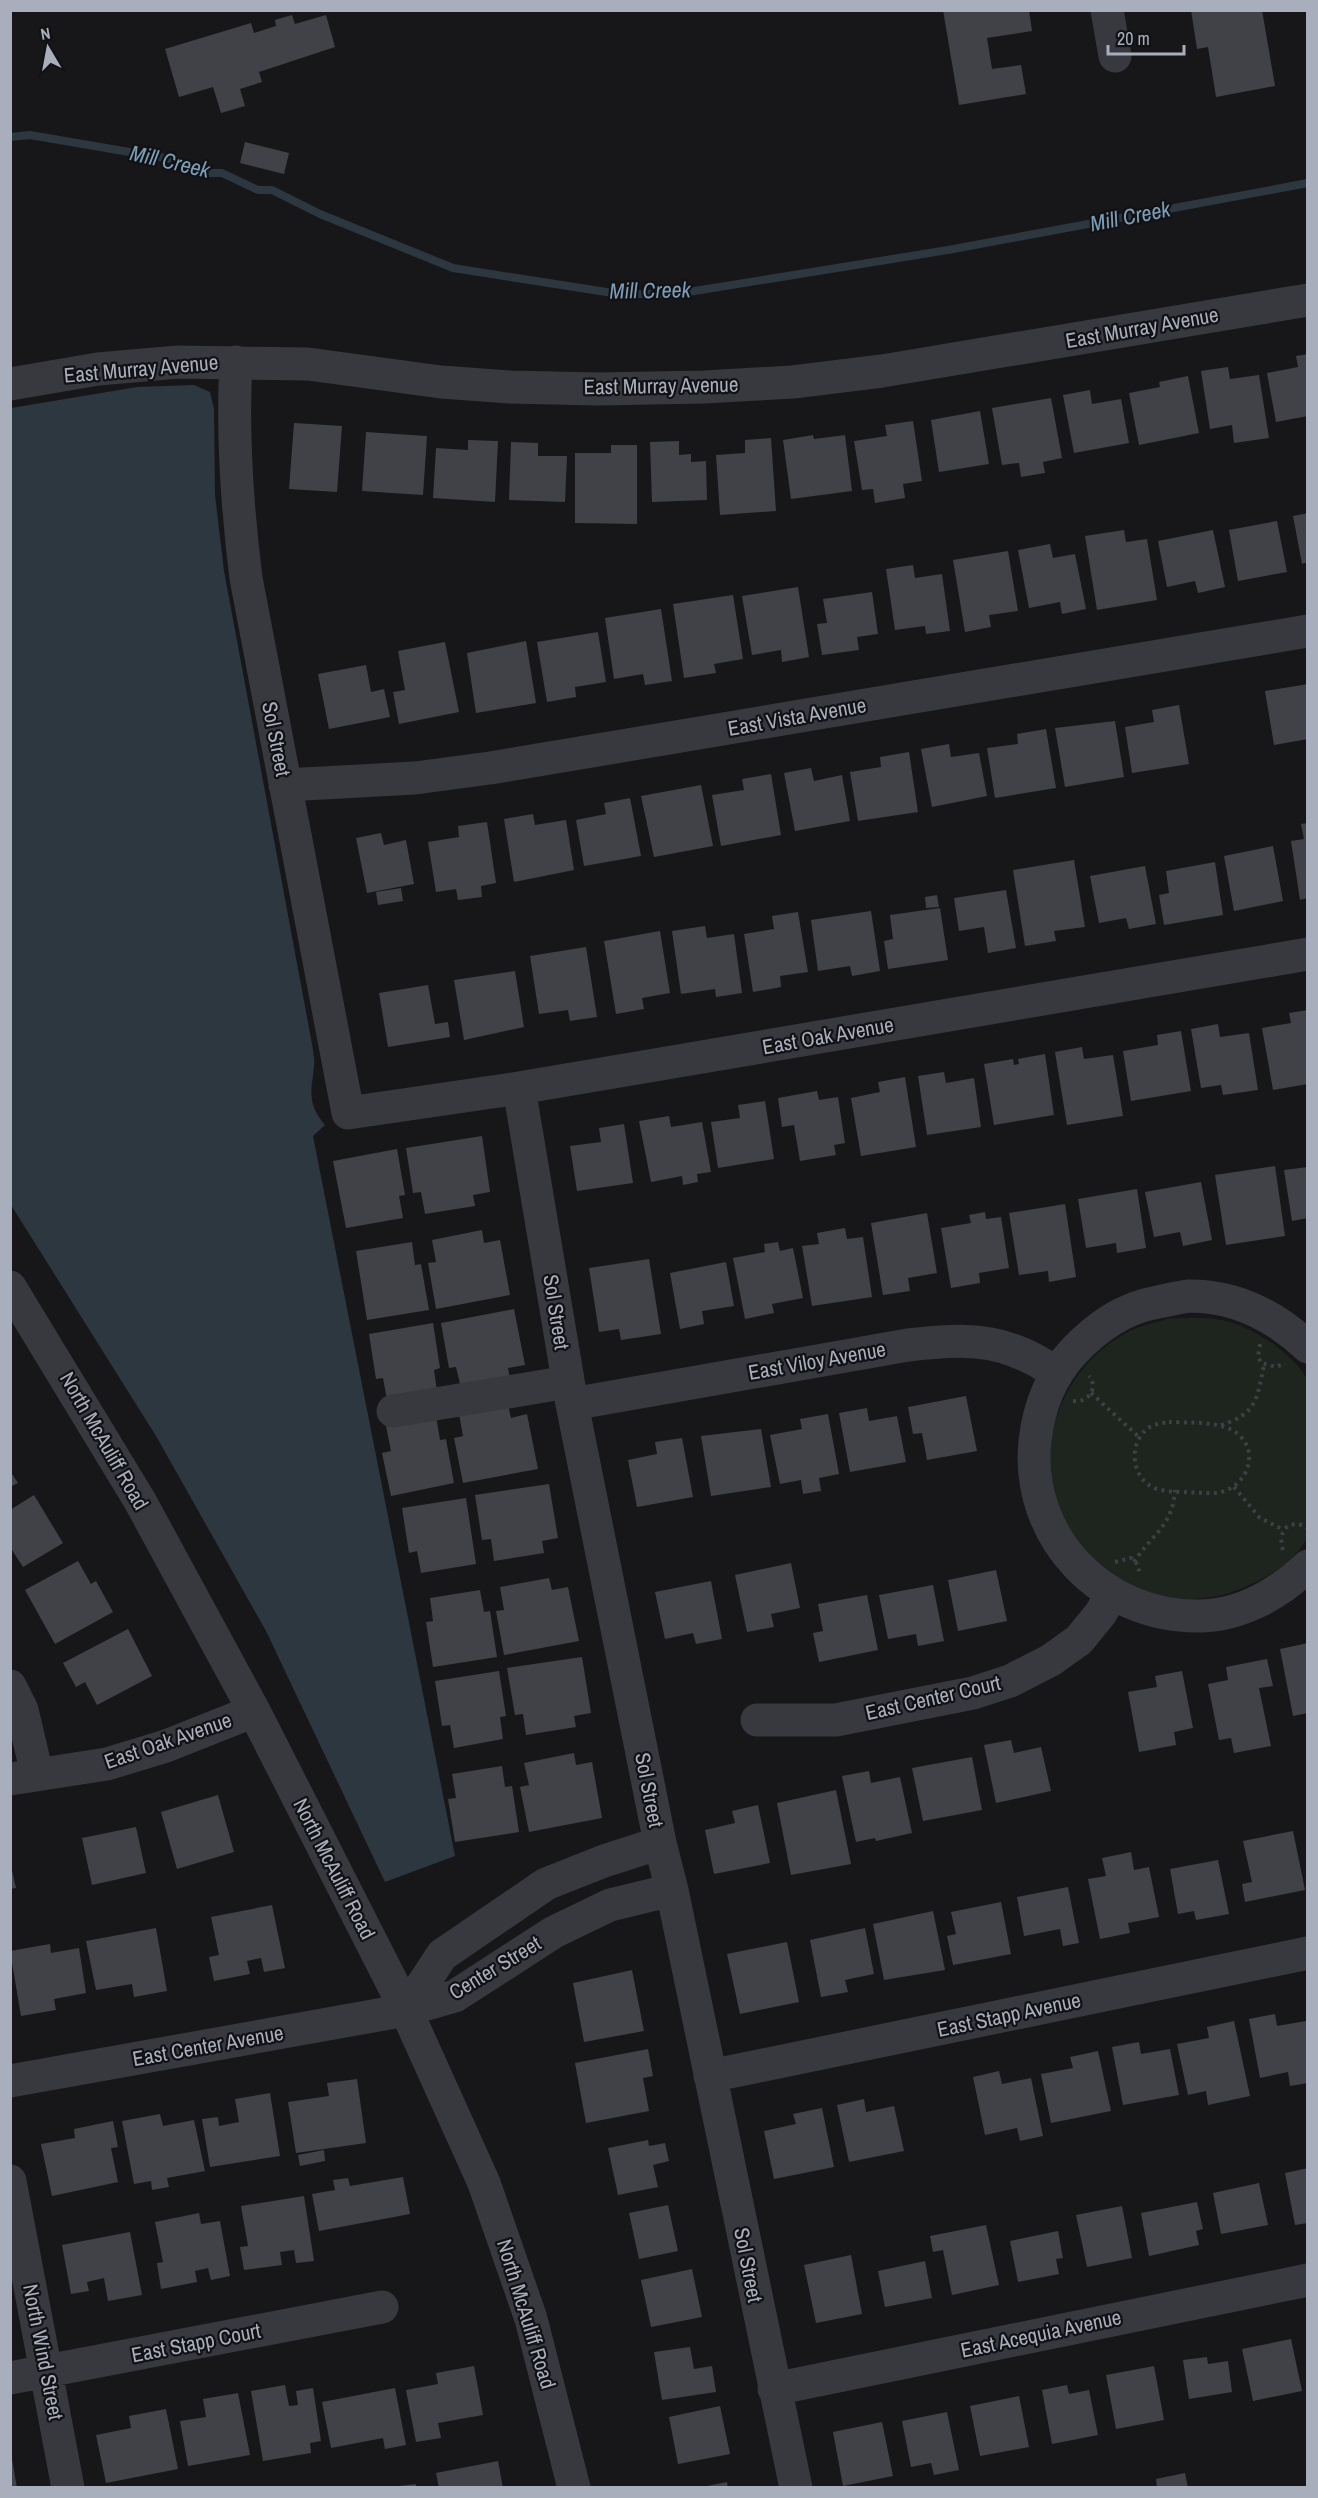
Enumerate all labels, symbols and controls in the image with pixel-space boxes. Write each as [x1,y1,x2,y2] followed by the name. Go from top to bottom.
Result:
[18,18,78,78] north arrow
[1108,18,1184,56] scale bar
[39,22,52,45] text: N
[1117,26,1150,51] text: 20 m
[127,137,214,185] water label: Mill Creek
[1087,193,1174,238] water label: Mill Creek
[609,274,692,306] water label: Mill Creek
[1063,300,1221,355] street label: East Murray Avenue
[63,347,219,390] street label: East Murray Avenue
[583,370,739,401] street label: East Murray Avenue
[725,690,868,743] street label: East Vista Avenue
[255,699,298,779] street label: Sol Street
[760,1010,896,1061] street label: East Oak Avenue
[536,1272,577,1352] street label: Sol Street
[746,1334,888,1387] street label: East Viloy Avenue
[53,1366,156,1515] street label: North McAuliff Road
[862,1668,1003,1727] street label: East Center Court
[100,1705,235,1776] street label: East Oak Avenue
[628,1750,671,1830] street label: Sol Street
[286,1793,382,1944] street label: North McAuliff Road
[443,1929,546,2006] street label: Center Street
[934,1985,1083,2044] street label: East Stapp Avenue
[130,2018,286,2073] street label: East Center Avenue
[727,2225,770,2305] street label: Sol Street
[490,2236,563,2392] street label: North McAuliff Road
[16,2281,71,2423] street label: North Wind Street
[958,2302,1124,2365] street label: East Acequia Avenue
[129,2316,263,2369] street label: East Stapp Court

